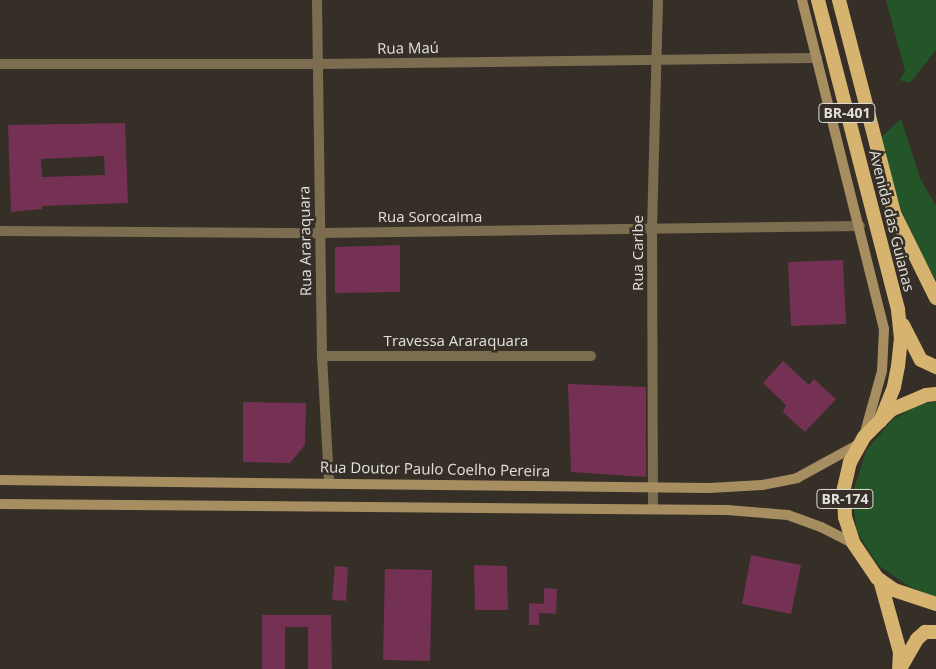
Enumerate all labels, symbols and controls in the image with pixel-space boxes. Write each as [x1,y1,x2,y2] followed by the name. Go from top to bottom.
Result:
[377,38,439,58] street label: Rua Maú
[818,102,876,125] road number: BR-401
[866,148,918,294] street label: Avenida das Guianas
[295,186,315,296] street label: Rua Araraquara
[378,208,482,226] street label: Rua Sorocaima
[629,215,647,291] street label: Rua Caribe
[384,332,528,350] street label: Travessa Araraquara
[320,458,550,480] street label: Rua Doutor Paulo Coelho Pereira
[816,488,874,510] road number: BR-174

